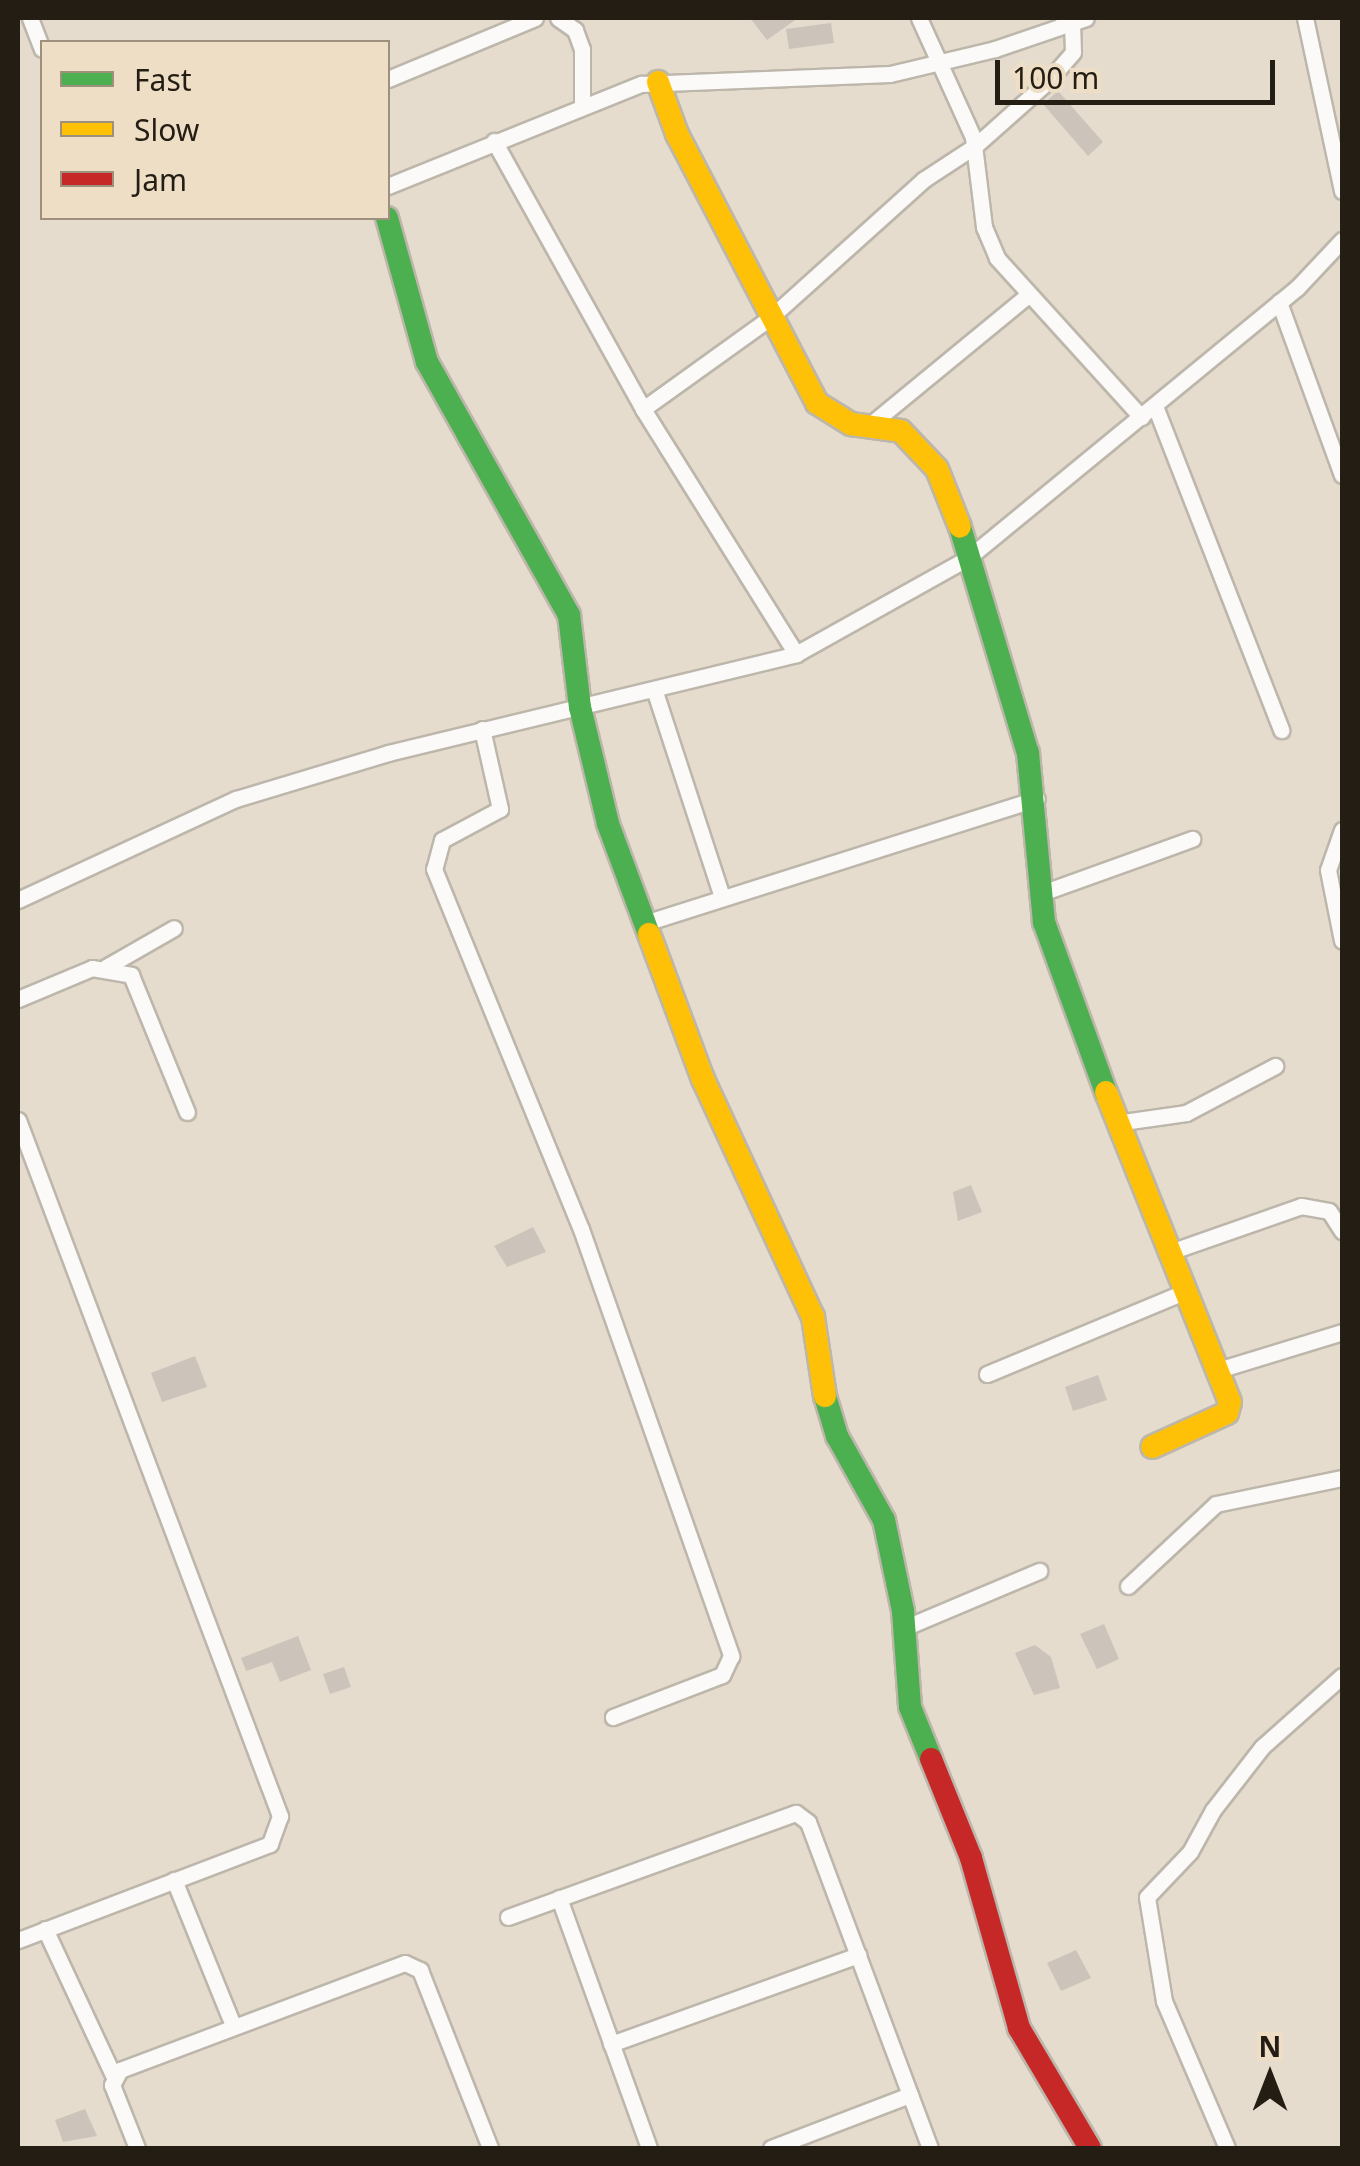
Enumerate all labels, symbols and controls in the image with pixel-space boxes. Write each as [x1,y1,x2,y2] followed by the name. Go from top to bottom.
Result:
[40,40,390,220] legend
[1000,40,1280,102] scale bar
[1012,57,1099,98] text: 100 m
[134,59,192,100] text: Fast
[134,109,199,150] text: Slow
[134,159,187,200] text: Jam
[1220,2026,1320,2126] north arrow
[1259,2027,1281,2065] text: N

